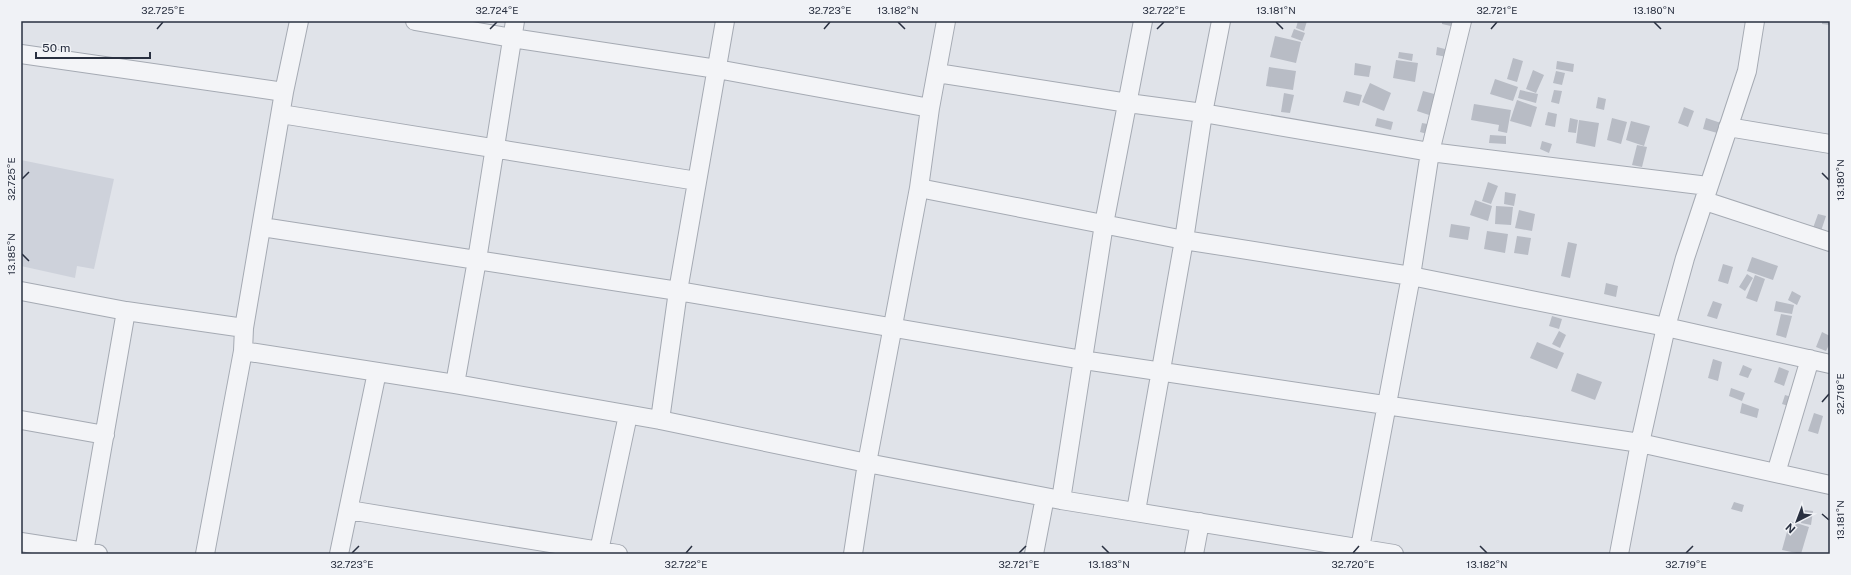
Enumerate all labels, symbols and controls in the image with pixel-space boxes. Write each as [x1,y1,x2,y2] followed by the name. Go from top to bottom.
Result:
[141,4,185,16] text: 32.725°E
[475,4,519,16] text: 32.724°E
[808,4,852,16] text: 32.723°E
[877,4,919,16] text: 13.182°N
[1143,4,1185,16] text: 32.722°E
[1256,4,1296,16] text: 13.181°N
[1477,4,1517,16] text: 32.721°E
[1633,4,1675,16] text: 13.180°N
[36,34,150,60] scale bar
[42,41,70,55] text: 50 m
[5,157,17,201] text: 32.725°E
[1834,159,1846,201] text: 13.180°N
[5,233,17,275] text: 13.185°N
[1834,373,1846,415] text: 32.719°E
[1834,500,1846,540] text: 13.181°N
[1777,501,1817,541] north arrow
[1783,521,1798,536] text: N
[330,558,374,570] text: 32.723°E
[665,558,707,570] text: 32.722°E
[999,558,1039,570] text: 32.721°E
[1088,558,1130,570] text: 13.183°N
[1332,558,1375,570] text: 32.720°E
[1466,558,1508,570] text: 13.182°N
[1665,558,1707,570] text: 32.719°E

